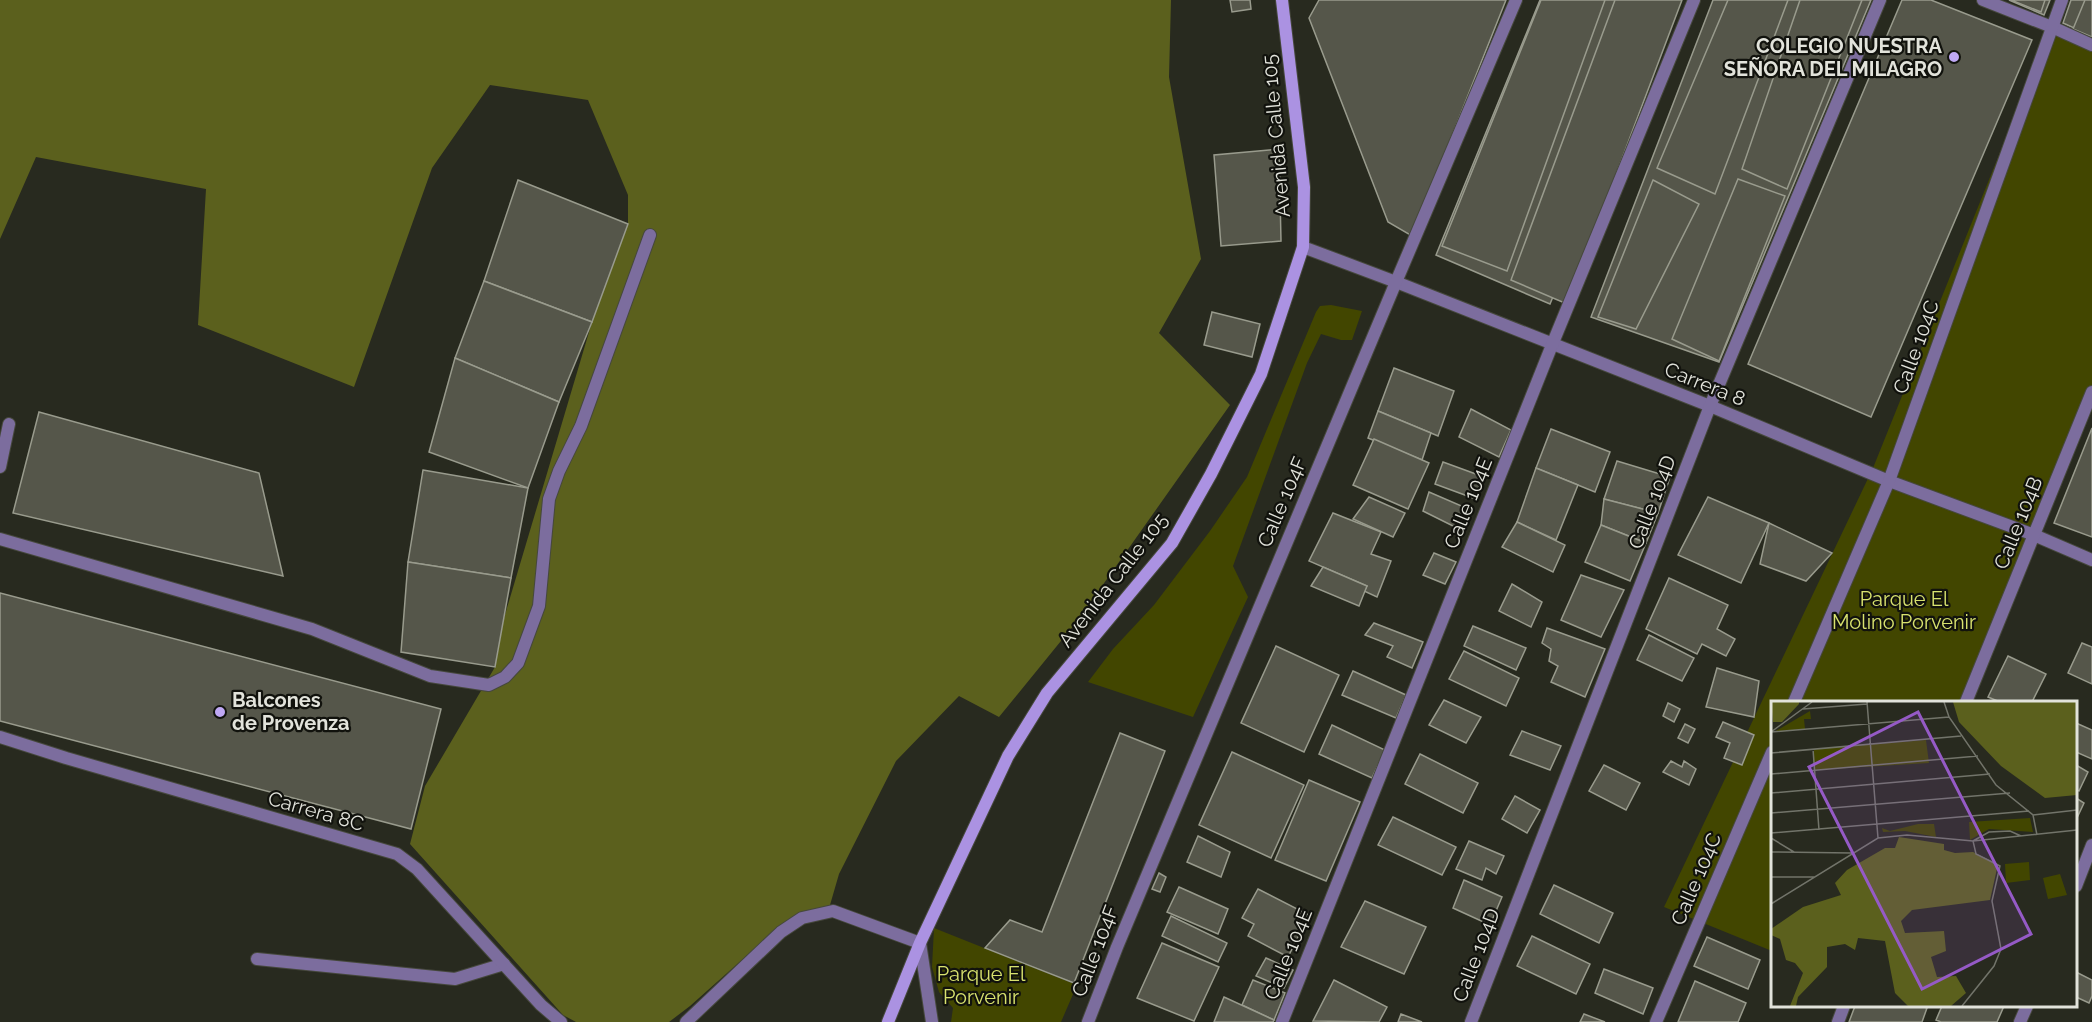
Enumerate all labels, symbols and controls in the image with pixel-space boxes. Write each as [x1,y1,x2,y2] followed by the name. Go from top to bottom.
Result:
[1724,34,1943,81] place label: COLEGIO NUESTRA SEÑORA DEL MILAGRO
[1947,50,1961,64] marker: COLEGIO NUESTRA SEÑORA DEL MILAGRO
[1257,53,1295,218] street label: Avenida Calle 105
[1888,297,1944,397] street label: Calle 104C
[1661,357,1749,411] street label: Carrera 8
[1623,452,1681,552] street label: Calle 104D
[1252,453,1312,551] street label: Calle 104F
[1439,454,1497,552] street label: Calle 104E
[1989,473,2047,573] street label: Calle 104B
[1053,508,1173,652] street label: Avenida Calle 105
[1832,587,1976,634] park label: Parque El Molino Porvenir
[232,688,350,735] place label: Balcones de Provenza
[1771,701,2077,1007] inset map
[213,705,227,719] marker: Balcones de Provenza
[265,786,367,836] street label: Carrera 8C
[1666,829,1726,929] street label: Calle 104C
[1067,902,1123,1000] street label: Calle 104F
[1259,905,1317,1003] street label: Calle 104E
[1447,905,1505,1005] street label: Calle 104D
[937,962,1026,1009] park label: Parque El Porvenir

